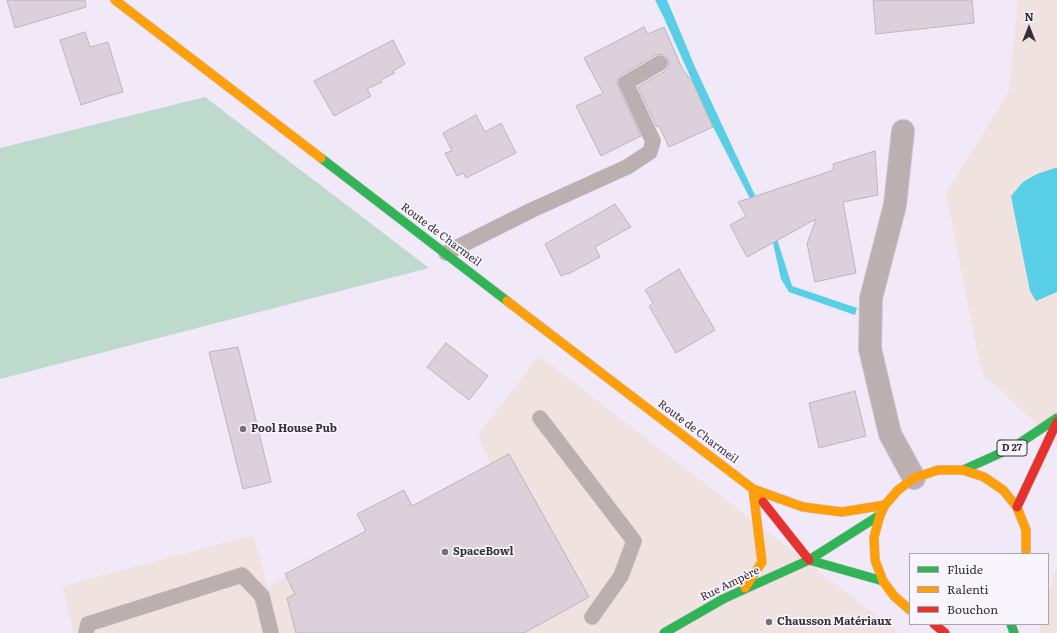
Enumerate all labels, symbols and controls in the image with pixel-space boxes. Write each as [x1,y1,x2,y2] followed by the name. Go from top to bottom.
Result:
[1009,8,1049,48] north arrow
[1024,8,1034,24] text: N
[398,201,484,269] street label: Route de Charmeil
[655,398,741,466] street label: Route de Charmeil
[251,422,337,436] place label: Pool House Pub
[238,424,248,434] marker: Pool House Pub
[997,440,1027,456] road number: D 27
[453,545,514,559] place label: SpaceBowl
[440,547,450,557] marker: SpaceBowl
[909,553,1049,625] legend
[947,560,983,578] text: Fluide
[698,564,762,604] street label: Rue Ampère
[947,580,988,598] text: Ralenti
[947,600,998,618] text: Bouchon
[777,615,891,629] place label: Chausson Matériaux
[764,617,774,627] marker: Chausson Matériaux

